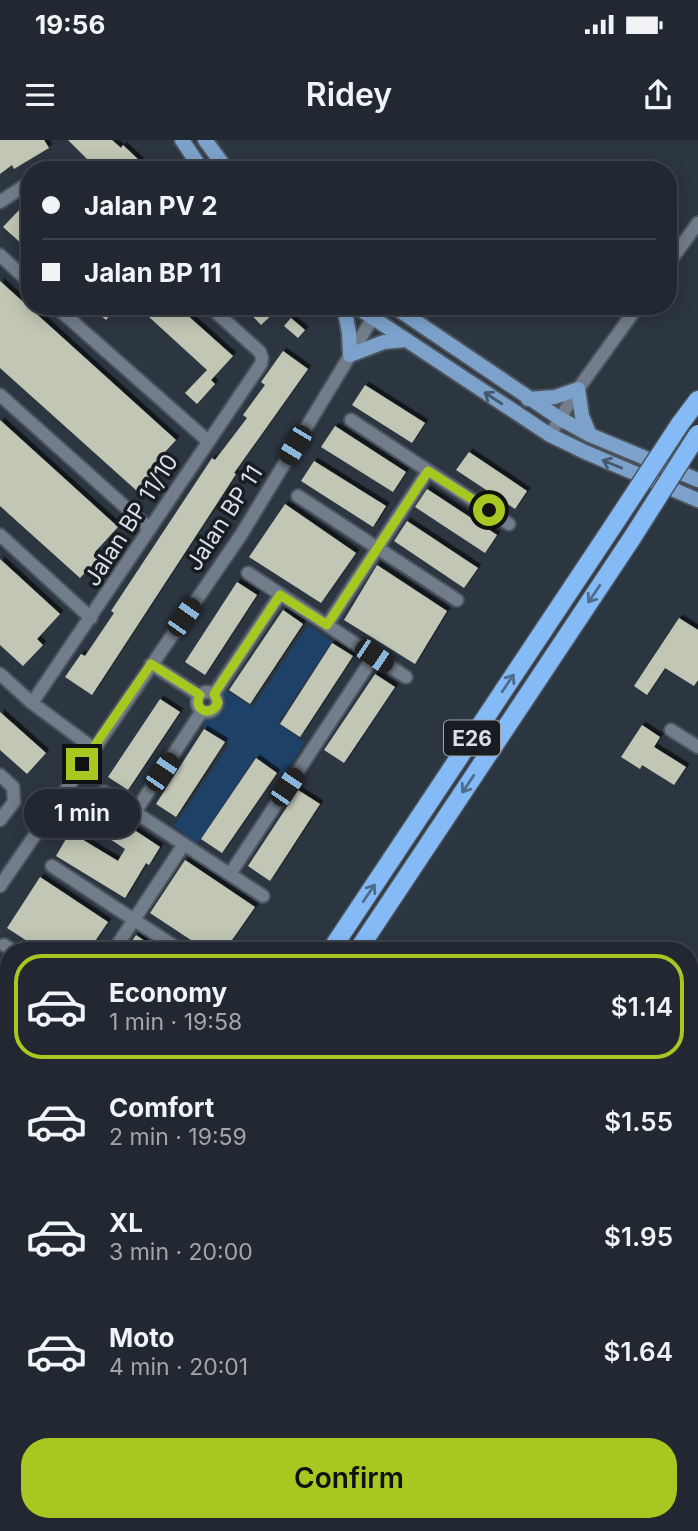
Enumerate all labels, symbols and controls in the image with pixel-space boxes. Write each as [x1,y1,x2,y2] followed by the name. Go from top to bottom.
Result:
[35,9,105,40] text: 19:56
[306,75,392,114] text: Ridey
[21,76,59,114] icon: menu
[639,76,677,114] icon: share
[84,190,218,221] text: Jalan PV 2
[84,257,221,288] text: Jalan BP 11
[483,391,503,405] one-way arrow
[276,422,315,468] car
[78,449,184,591] street label: Jalan BP 11/10
[602,456,624,469] one-way arrow
[180,460,268,576] street label: Jalan BP 11
[473,494,505,526] route start
[587,584,601,604] one-way arrow
[164,594,205,640] car
[351,636,398,676] car
[502,674,516,694] one-way arrow
[444,720,500,756] road number: E26
[66,748,98,780] route end
[142,749,183,795] car
[267,764,308,810] car
[461,774,476,793] one-way arrow
[24,788,140,838] callout: 1 min
[54,799,110,827] text: 1 min
[362,884,376,904] one-way arrow
[25,975,88,1038] icon: car
[109,977,227,1008] text: Economy
[611,991,673,1022] text: $1.14
[109,1008,242,1036] text: 1 min · 19:58
[25,1090,88,1153] icon: car
[109,1092,214,1123] text: Comfort
[604,1106,673,1137] text: $1.55
[109,1123,247,1151] text: 2 min · 19:59
[25,1205,88,1268] icon: car
[109,1207,143,1238] text: XL
[604,1221,673,1252] text: $1.95
[109,1238,253,1266] text: 3 min · 20:00
[25,1320,88,1383] icon: car
[109,1322,174,1353] text: Moto
[604,1336,673,1367] text: $1.64
[109,1353,248,1381] text: 4 min · 20:01
[21,1438,677,1518] button: Confirm

